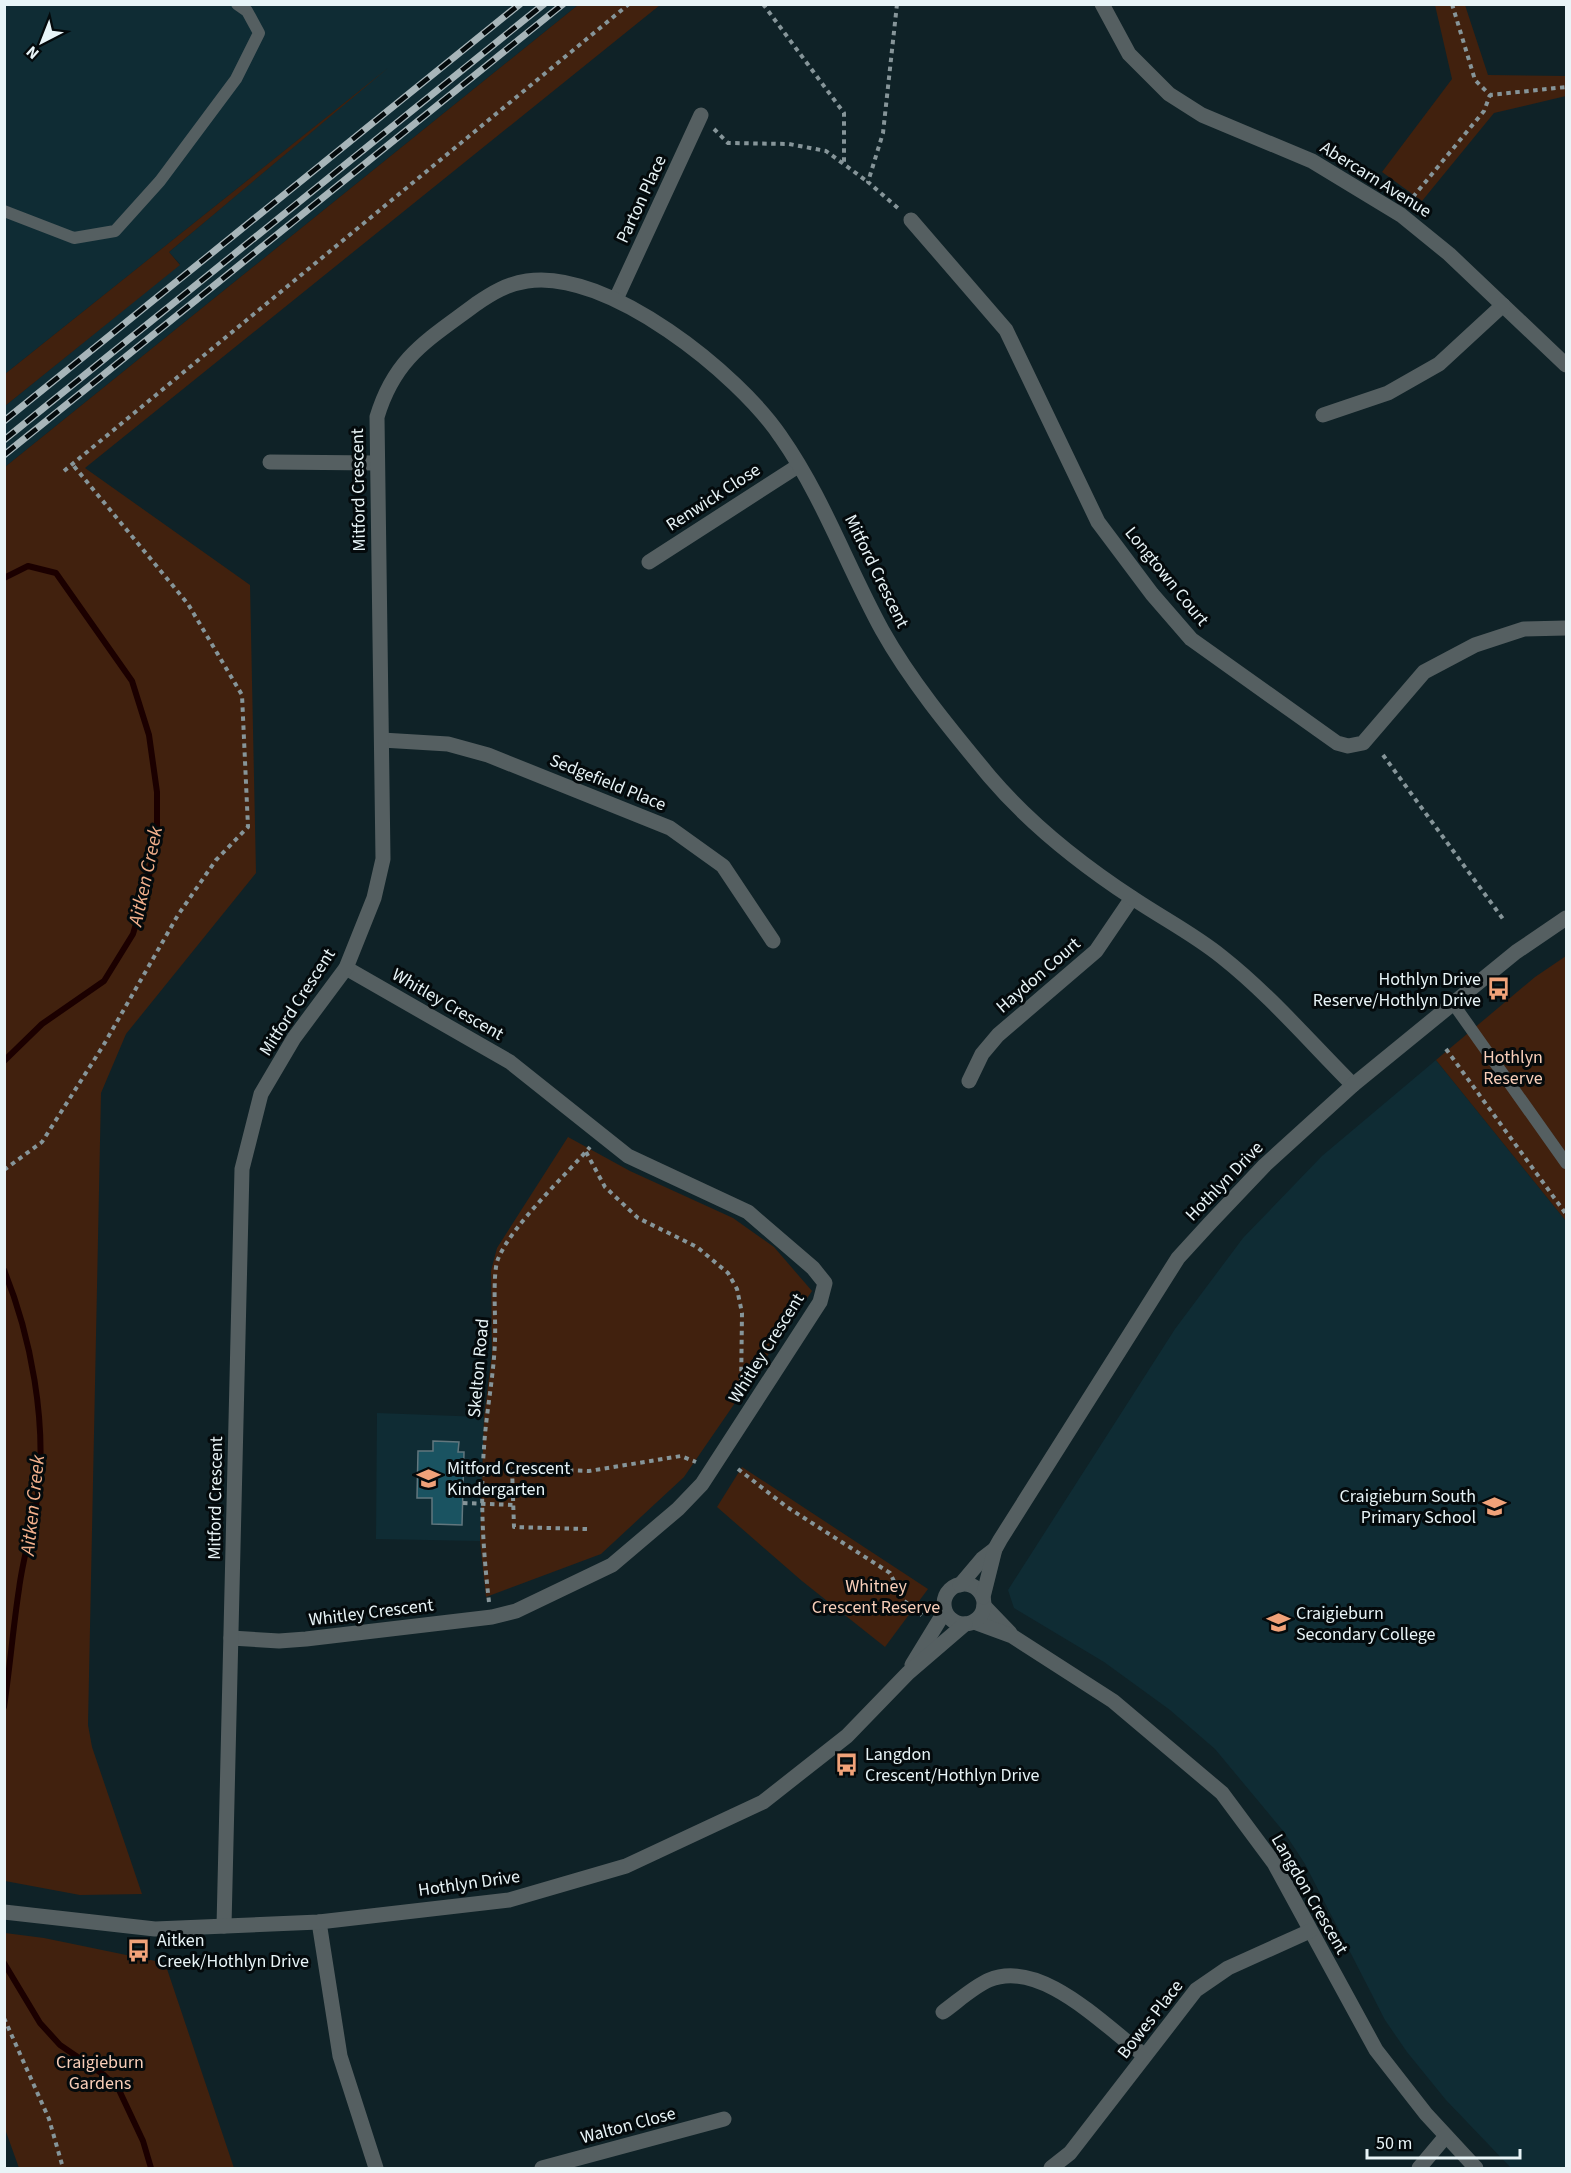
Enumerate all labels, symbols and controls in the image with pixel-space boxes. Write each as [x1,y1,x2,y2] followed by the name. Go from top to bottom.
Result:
[12,12,72,72] north arrow
[21,41,44,64] text: N
[1315,135,1436,224] street label: Abercarn Avenue
[610,151,673,247] street label: Parton Place
[345,428,372,552] street label: Mitford Crescent
[661,457,765,537] street label: Renwick Close
[838,510,915,632] street label: Mitford Crescent
[1119,521,1214,631] street label: Longtown Court
[546,748,670,817] street label: Sedgefield Place
[121,823,170,931] water label: Aitken Creek
[991,932,1086,1019] street label: Haydon Court
[253,944,342,1061] street label: Mitford Crescent
[387,962,508,1047] street label: Whitley Crescent
[1313,967,1481,1013] place label: Hothlyn Drive Reserve/Hothlyn Drive
[1486,976,1512,1002] bus stop icon: Hothlyn Drive Reserve/Hothlyn Drive
[1483,1045,1543,1091] park label: Hothlyn Reserve
[1180,1136,1269,1227] street label: Hothlyn Drive
[723,1288,810,1408] street label: Whitley Crescent
[462,1317,495,1419] street label: Skelton Road
[202,1436,229,1560] street label: Mitford Crescent
[14,1453,52,1559] water label: Aitken Creek
[447,1456,570,1502] place label: Mitford Crescent Kindergarten
[416,1465,442,1491] school or university icon: Mitford Crescent Kindergarten
[1340,1484,1476,1530] place label: Craigieburn South Primary School
[1481,1493,1507,1519] school or university icon: Craigieburn South Primary School
[812,1574,940,1620] park label: Whitney Crescent Reserve
[307,1592,435,1633] street label: Whitley Crescent
[1296,1601,1436,1647] place label: Craigieburn Secondary College
[1265,1610,1291,1636] school or university icon: Craigieburn Secondary College
[865,1742,1040,1788] place label: Langdon Crescent/Hothlyn Drive
[834,1751,860,1777] bus stop icon: Langdon Crescent/Hothlyn Drive
[1265,1829,1354,1959] street label: Langdon Crescent
[417,1864,522,1903] street label: Hothlyn Drive
[157,1928,309,1974] place label: Aitken Creek/Hothlyn Drive
[126,1937,152,1963] bus stop icon: Aitken Creek/Hothlyn Drive
[1112,1975,1189,2064] street label: Bowes Place
[56,2050,144,2096] park label: Craigieburn Gardens
[578,2101,679,2150] street label: Walton Close
[1367,2122,1520,2160] scale bar
[1376,2131,1412,2156] text: 50 m

